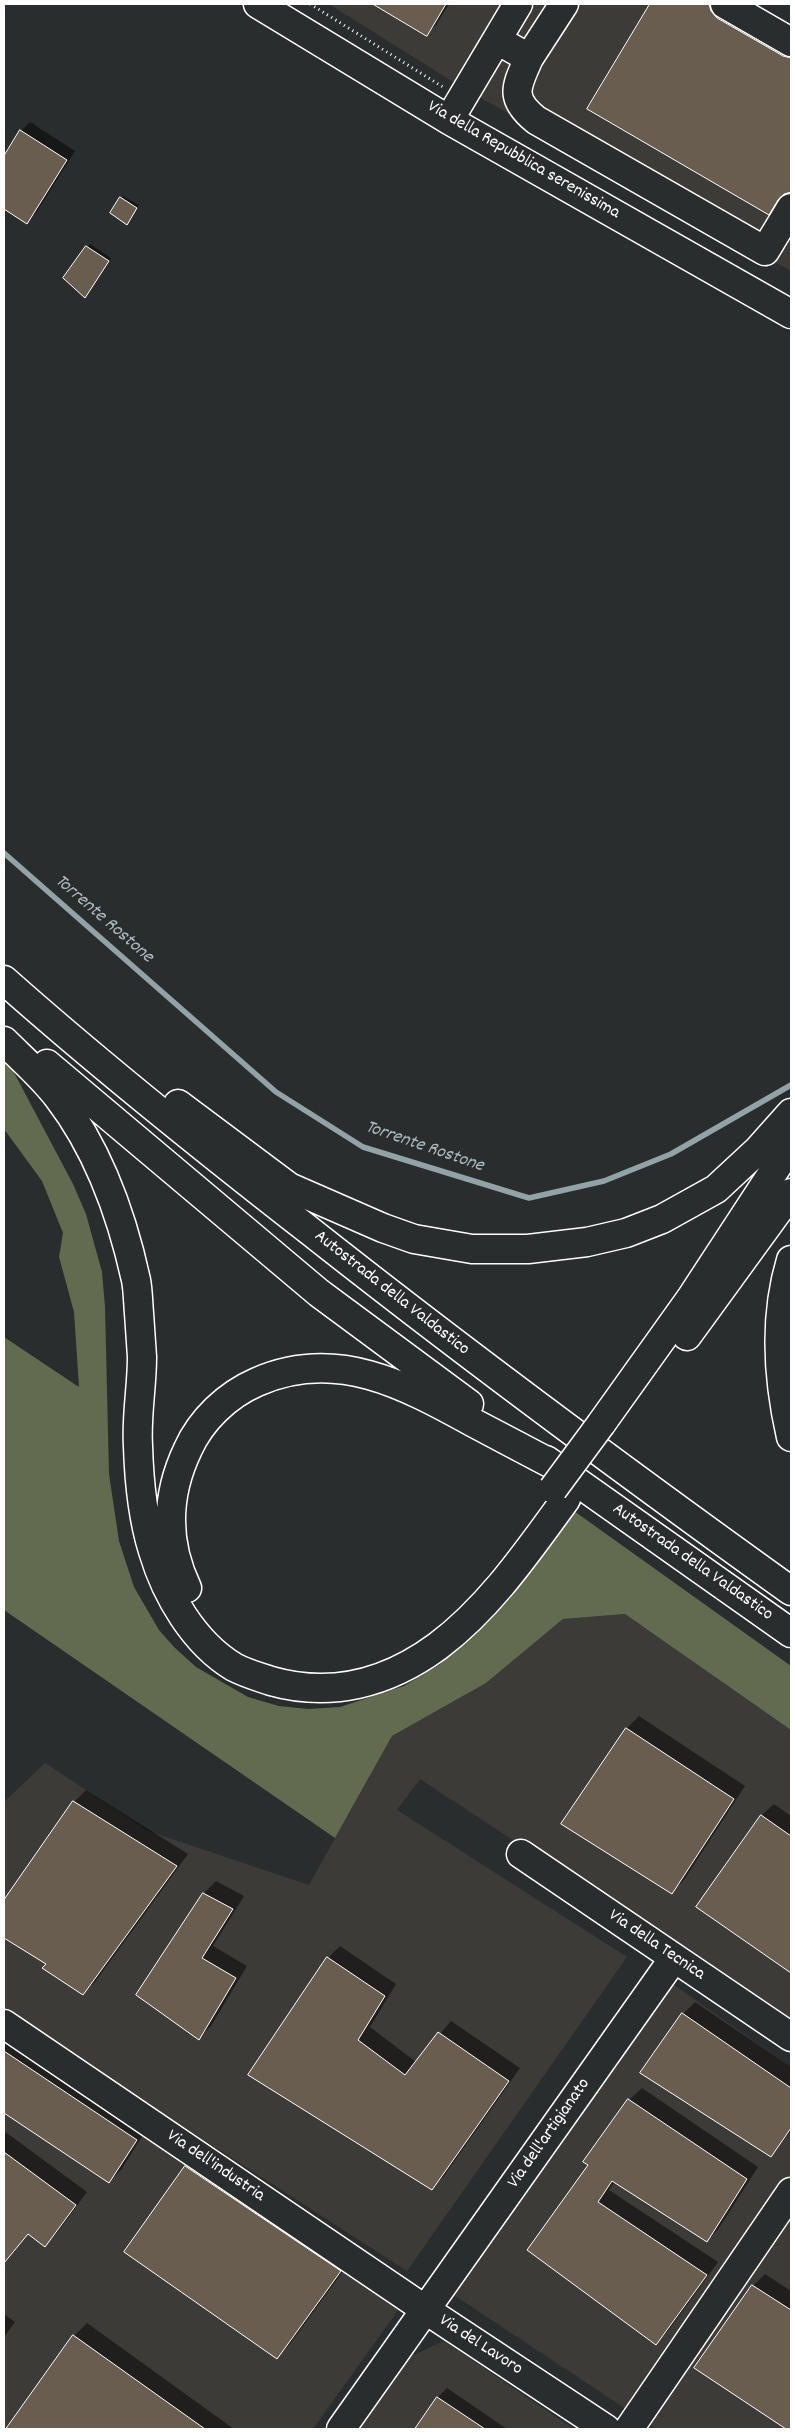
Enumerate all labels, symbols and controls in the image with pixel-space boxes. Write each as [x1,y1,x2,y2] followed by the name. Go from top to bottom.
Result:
[423,97,623,225] street label: Via della Repubblica serenissima
[49,871,157,969] water label: Torrente Rostone
[362,1117,486,1179] water label: Torrente Rostone
[309,1227,473,1361] street label: Autostrada della Valdastico
[608,1499,776,1627] street label: Autostrada della Valdastico
[604,1906,708,1986] street label: Via della Tecnica
[504,2075,596,2193] street label: Via dell'artigianato
[162,2126,268,2208] street label: Via dell'industria
[434,2311,526,2381] street label: Via del Lavoro

